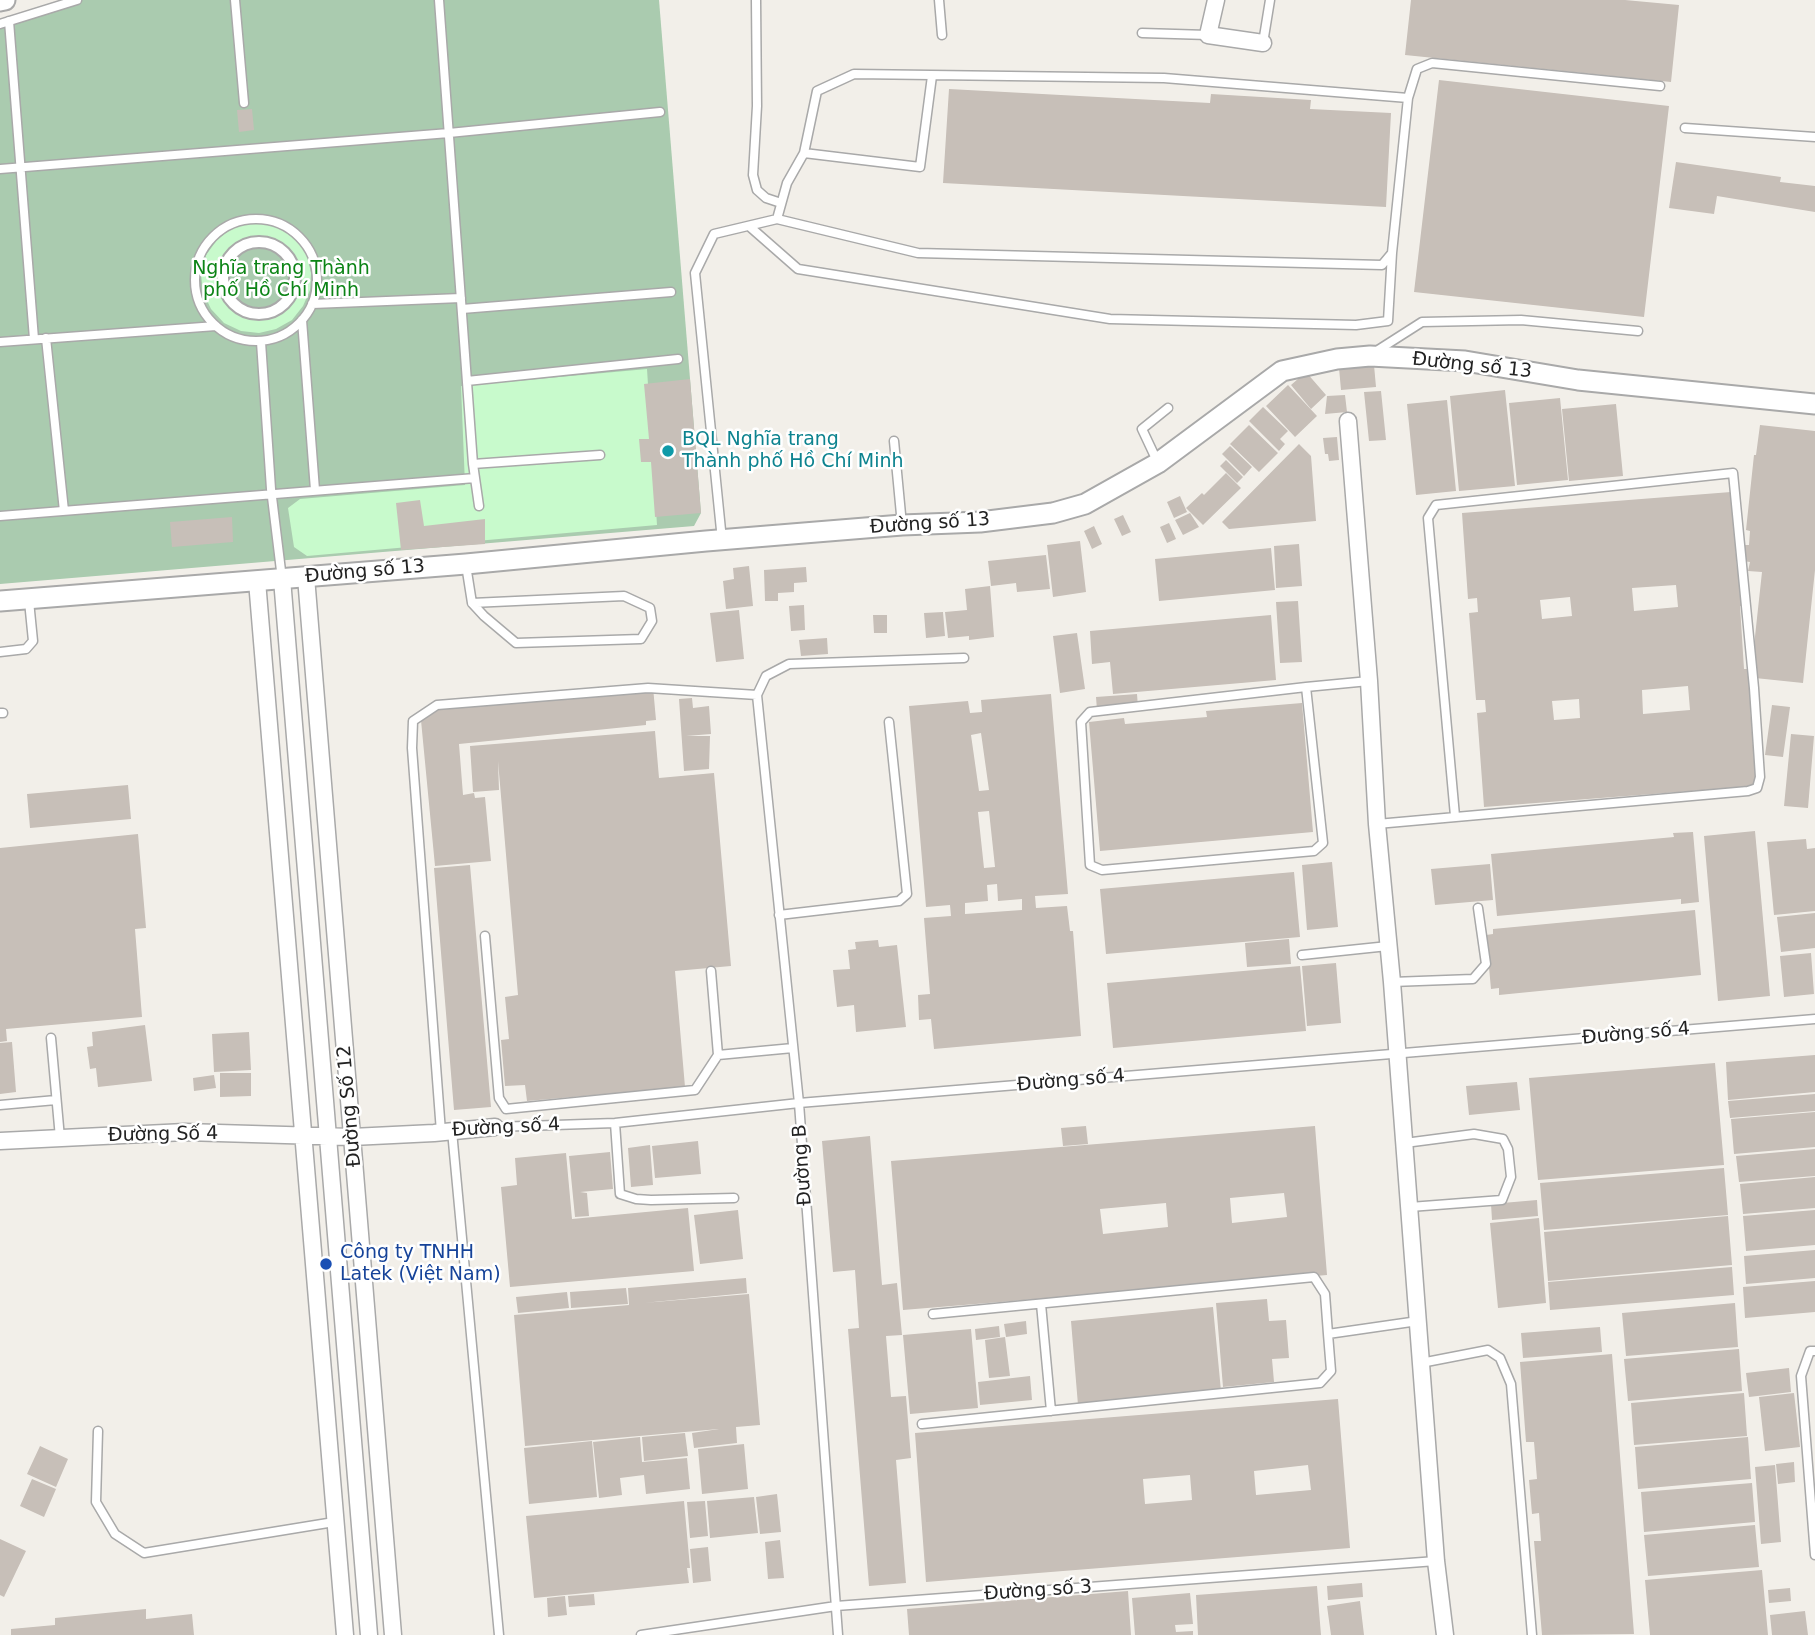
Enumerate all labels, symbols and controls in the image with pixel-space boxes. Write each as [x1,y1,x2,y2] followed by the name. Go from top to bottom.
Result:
[192,258,370,302] park label: Nghĩa trang Thành phố Hồ Chí Minh
[1411,348,1533,384] street label: Đường số 13
[682,429,904,473] place label: BQL Nghĩa trang Thành phố Hồ Chí Minh
[660,443,676,459] marker: BQL Nghĩa trang Thành phố Hồ Chí Minh
[869,508,991,540] street label: Đường số 13
[304,555,426,589] street label: Đường số 13
[1581,1018,1691,1050] street label: Đường số 4
[333,1044,367,1168] street label: Đường Số 12
[1016,1065,1126,1097] street label: Đường số 4
[451,1114,561,1142] street label: Đường số 4
[108,1123,218,1147] street label: Đường Số 4
[789,1124,817,1206] street label: Đường B
[340,1242,501,1286] place label: Công ty TNHH Latek (Việt Nam)
[318,1256,334,1272] marker: Công ty TNHH Latek (Việt Nam)
[983,1576,1093,1606] street label: Đường số 3

